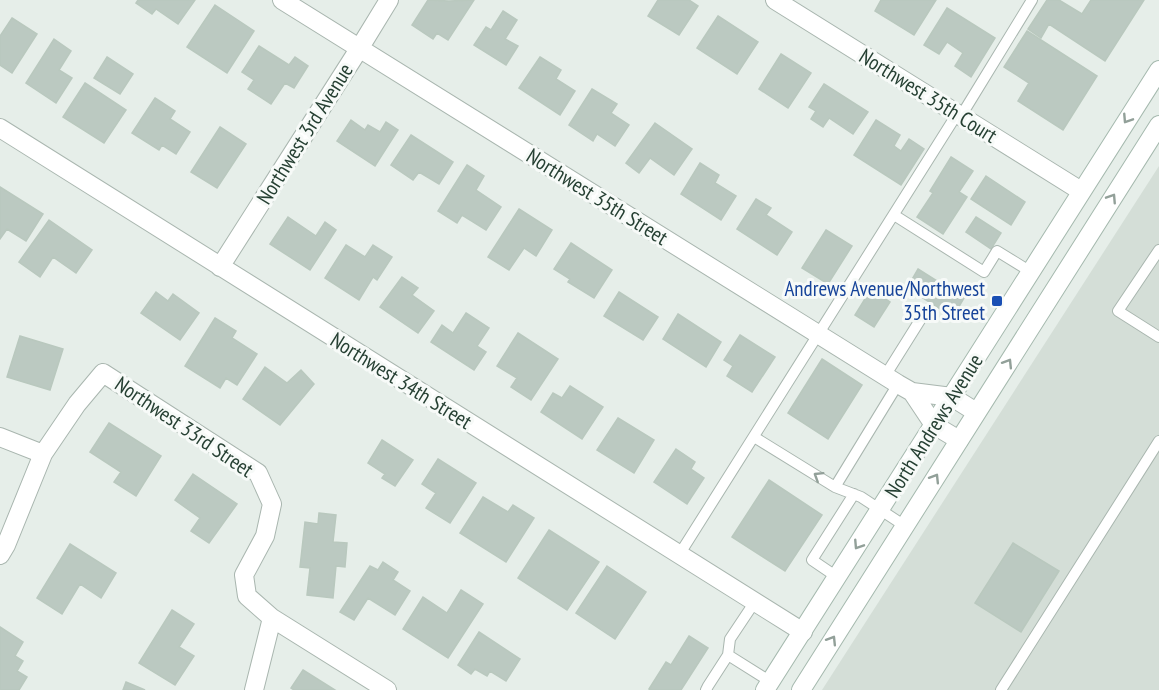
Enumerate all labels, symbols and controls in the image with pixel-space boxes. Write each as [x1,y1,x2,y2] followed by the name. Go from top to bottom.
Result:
[854,42,1002,149] street label: Northwest 35th Court
[250,58,359,209] street label: Northwest 3rd Avenue
[1123,113,1135,123] one-way arrow
[522,142,673,251] street label: Northwest 35th Street
[1105,194,1117,204] one-way arrow
[784,275,985,326] place label: Andrews Avenue/Northwest 35th Street
[990,294,1004,308] marker: Andrews Avenue/Northwest 35th Street
[326,326,477,435] street label: Northwest 34th Street
[879,349,989,503] street label: North Andrews Avenue
[1000,359,1012,369] one-way arrow
[110,370,259,483] street label: Northwest 33rd Street
[814,472,824,484] one-way arrow
[927,474,939,484] one-way arrow
[854,538,865,549] one-way arrow
[825,636,836,647] one-way arrow

